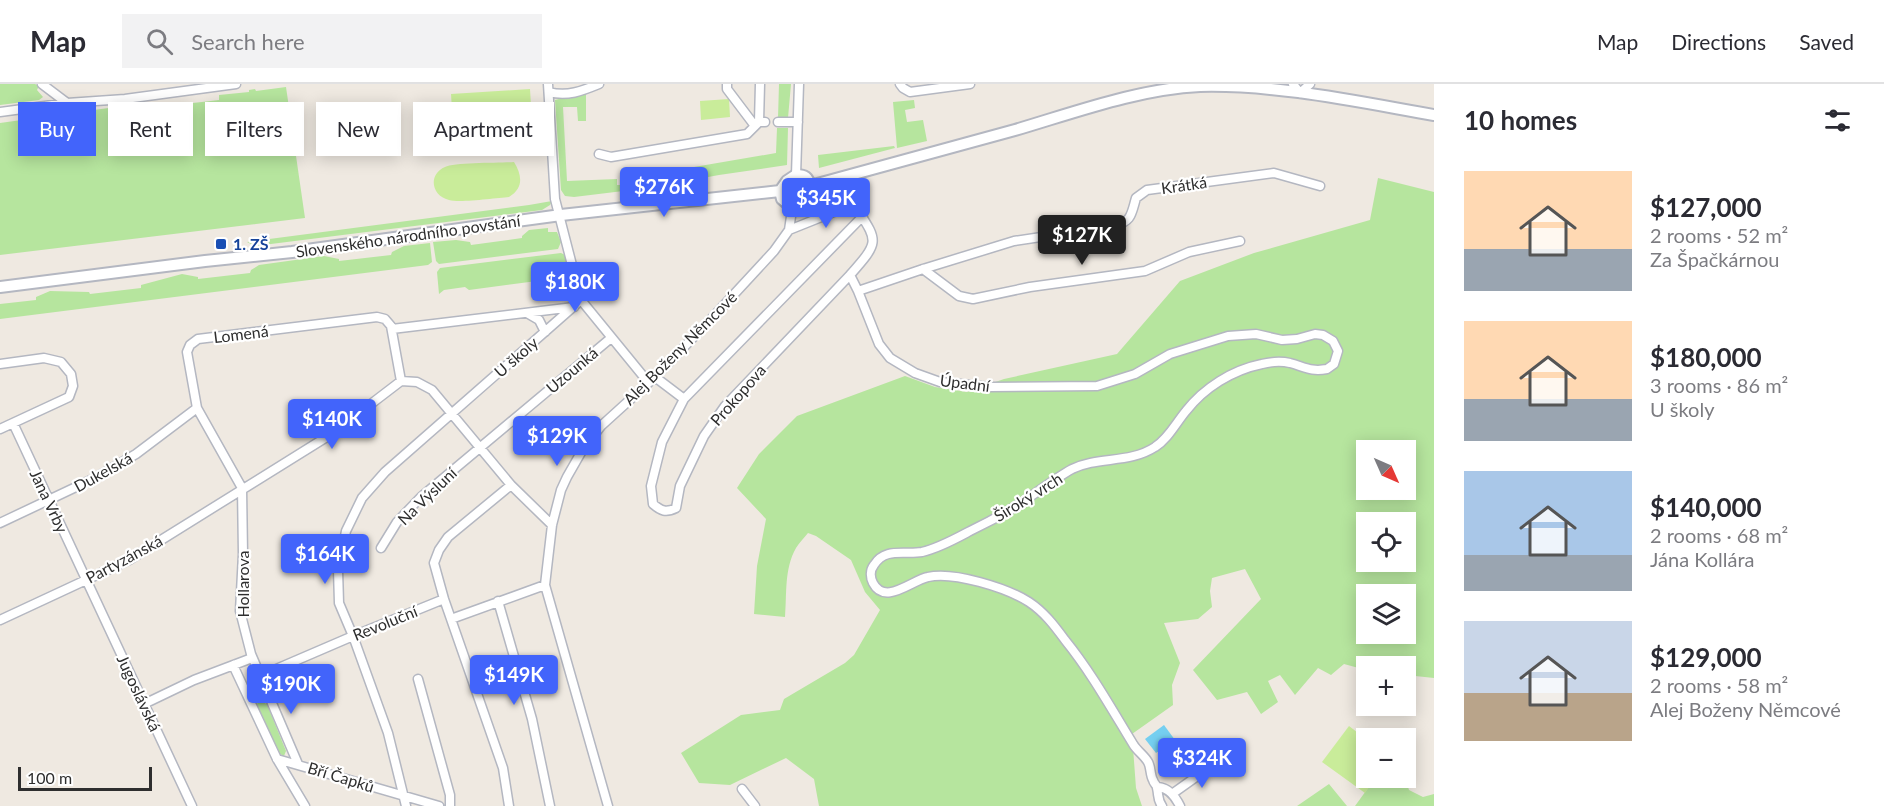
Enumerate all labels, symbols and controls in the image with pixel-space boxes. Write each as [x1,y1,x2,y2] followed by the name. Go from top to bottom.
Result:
[122,14,542,68] search box
[30,24,86,58] text: Map
[143,25,176,58] icon: search
[191,28,305,55] text: Search here
[1597,29,1638,54] text: Map
[1671,29,1766,54] text: Directions
[1799,29,1854,54] text: Saved
[18,102,96,156] chip: Buy
[108,102,193,156] chip: Rent
[205,102,304,156] chip: Filters
[316,102,401,156] chip: New
[413,102,554,156] chip: Apartment
[1464,104,1577,136] text: 10 homes
[1821,104,1854,137] icon: filters
[622,167,706,218] pin: $276K
[1160,172,1208,197] street label: Krátká
[634,174,694,198] text: $276K
[784,178,868,229] pin: $345K
[796,185,856,209] text: $345K
[1650,191,1762,223] text: $127,000
[1512,195,1584,267] icon: home
[294,210,523,261] street label: Slovenského národního povstání
[1040,215,1124,266] pin: $127K
[1052,222,1112,246] text: $127K
[1650,223,1788,247] text: 2 rooms · 52 m²
[233,234,269,253] place label: 1. ZŠ
[214,237,228,251] marker: 1. ZŠ
[1650,247,1779,271] text: Za Špačkárnou
[533,262,617,313] pin: $180K
[545,269,605,293] text: $180K
[619,287,740,408] street label: Alej Boženy Němcové
[212,321,269,346] street label: Lomená
[490,332,542,381] street label: U školy
[1650,341,1762,373] text: $180,000
[542,343,601,397] street label: Uzounká
[1512,345,1584,417] icon: home
[706,360,769,429] street label: Prokopova
[939,370,992,395] street label: Úpadní
[1650,373,1788,397] text: 3 rooms · 86 m²
[1650,397,1714,421] text: U školy
[290,399,374,450] pin: $140K
[302,406,362,430] text: $140K
[515,416,599,467] pin: $129K
[527,423,587,447] text: $129K
[1356,440,1416,500] north arrow
[1356,440,1416,788] map controls
[70,448,135,495] street label: Dukelská
[393,462,461,528] street label: Na Výsluní
[27,466,73,536] street label: Jana Vrby
[990,468,1065,525] street label: Široký vrch
[1650,491,1762,523] text: $140,000
[1512,495,1584,567] icon: home
[1356,512,1416,572] button: locate
[1650,523,1788,547] text: 2 rooms · 68 m²
[82,530,165,587] street label: Partyzánská
[283,534,367,585] pin: $164K
[295,541,355,565] text: $164K
[1650,547,1754,571] text: Jána Kollára
[233,551,252,617] street label: Hollarova
[1356,584,1416,644] button: layers
[350,601,421,644] street label: Revoluční
[1650,641,1762,673] text: $129,000
[1512,645,1584,717] icon: home
[113,651,165,734] street label: Jugoslávská
[472,655,556,706] pin: $149K
[1356,656,1416,716] button: +
[484,662,544,686] text: $149K
[249,664,333,715] pin: $190K
[261,671,321,695] text: $190K
[1650,673,1788,697] text: 2 rooms · 58 m²
[1650,697,1841,721] text: Alej Boženy Němcové
[1356,728,1416,788] button: −
[1160,738,1244,789] pin: $324K
[1172,745,1232,769] text: $324K
[306,757,377,796] street label: Bří Čapků
[18,764,152,792] scale bar
[27,768,72,787] text: 100 m

